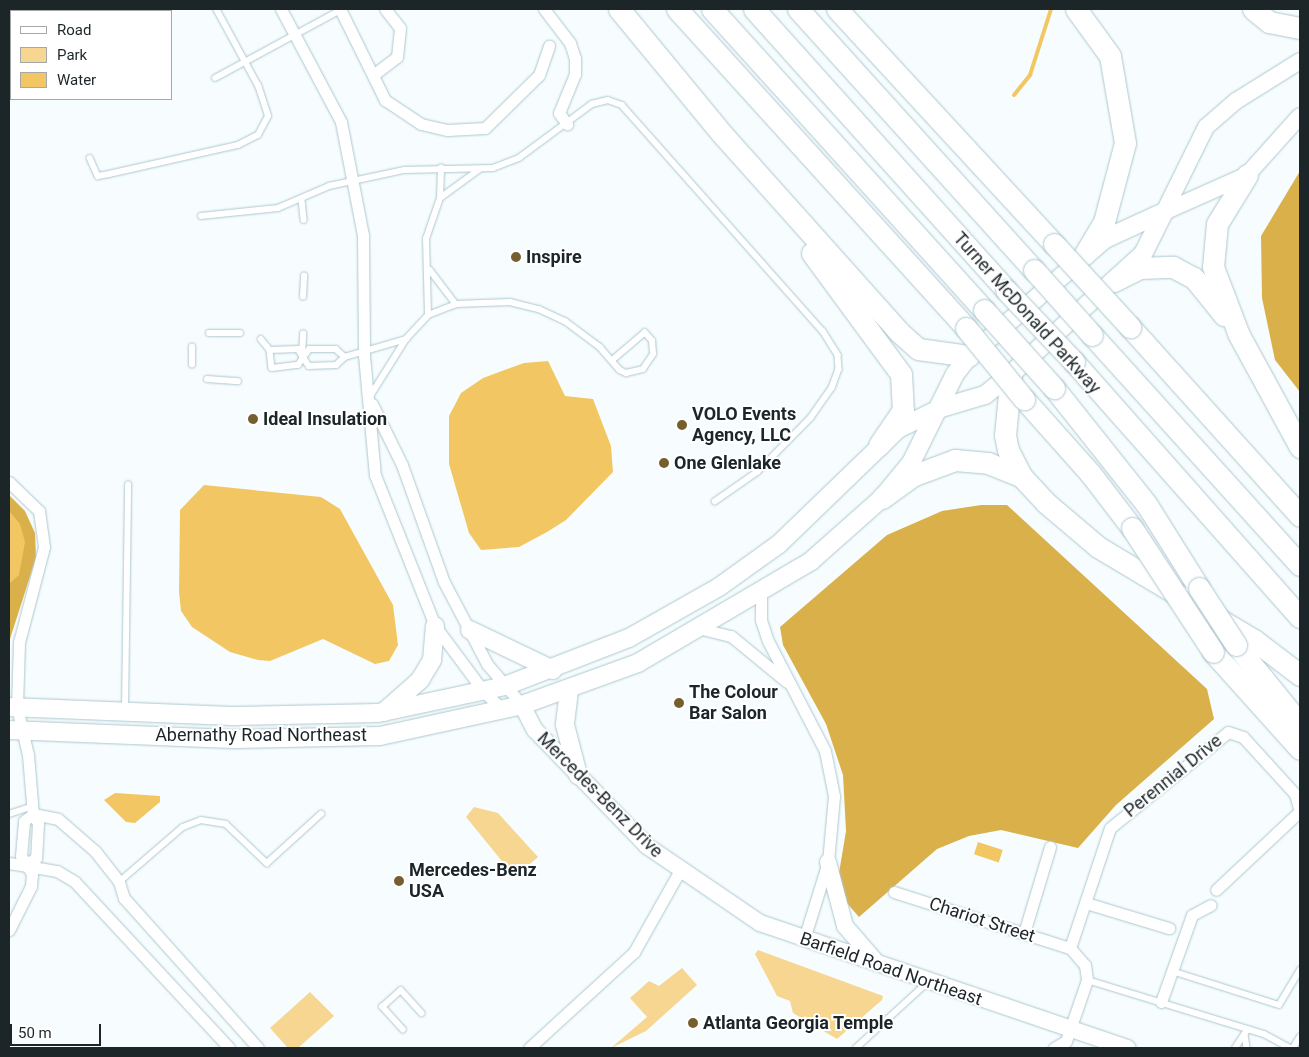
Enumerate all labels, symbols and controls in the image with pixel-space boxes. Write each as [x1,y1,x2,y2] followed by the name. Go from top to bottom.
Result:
[10,10,172,100] legend
[57,21,91,39] text: Road
[57,46,87,64] text: Park
[57,71,96,89] text: Water
[949,228,1105,398] street label: Turner McDonald Parkway
[526,246,582,268] place label: Inspire
[510,251,522,263] marker: Inspire
[692,404,796,446] place label: VOLO Events Agency, LLC
[263,408,387,430] place label: Ideal Insulation
[247,413,259,425] marker: Ideal Insulation
[676,419,688,431] marker: VOLO Events Agency, LLC
[674,452,781,474] place label: One Glenlake
[658,457,670,469] marker: One Glenlake
[689,682,778,724] place label: The Colour Bar Salon
[673,697,685,709] marker: The Colour Bar Salon
[155,724,367,746] street label: Abernathy Road Northeast
[533,728,667,862] street label: Mercedes-Benz Drive
[1120,730,1226,822] street label: Perennial Drive
[409,860,537,902] place label: Mercedes-Benz USA
[393,875,405,887] marker: Mercedes-Benz USA
[926,893,1038,947] street label: Chariot Street
[797,928,985,1010] street label: Barfield Road Northeast
[703,1012,894,1034] place label: Atlanta Georgia Temple
[12,1014,104,1046] scale bar
[687,1017,699,1029] marker: Atlanta Georgia Temple
[18,1024,52,1042] text: 50 m

